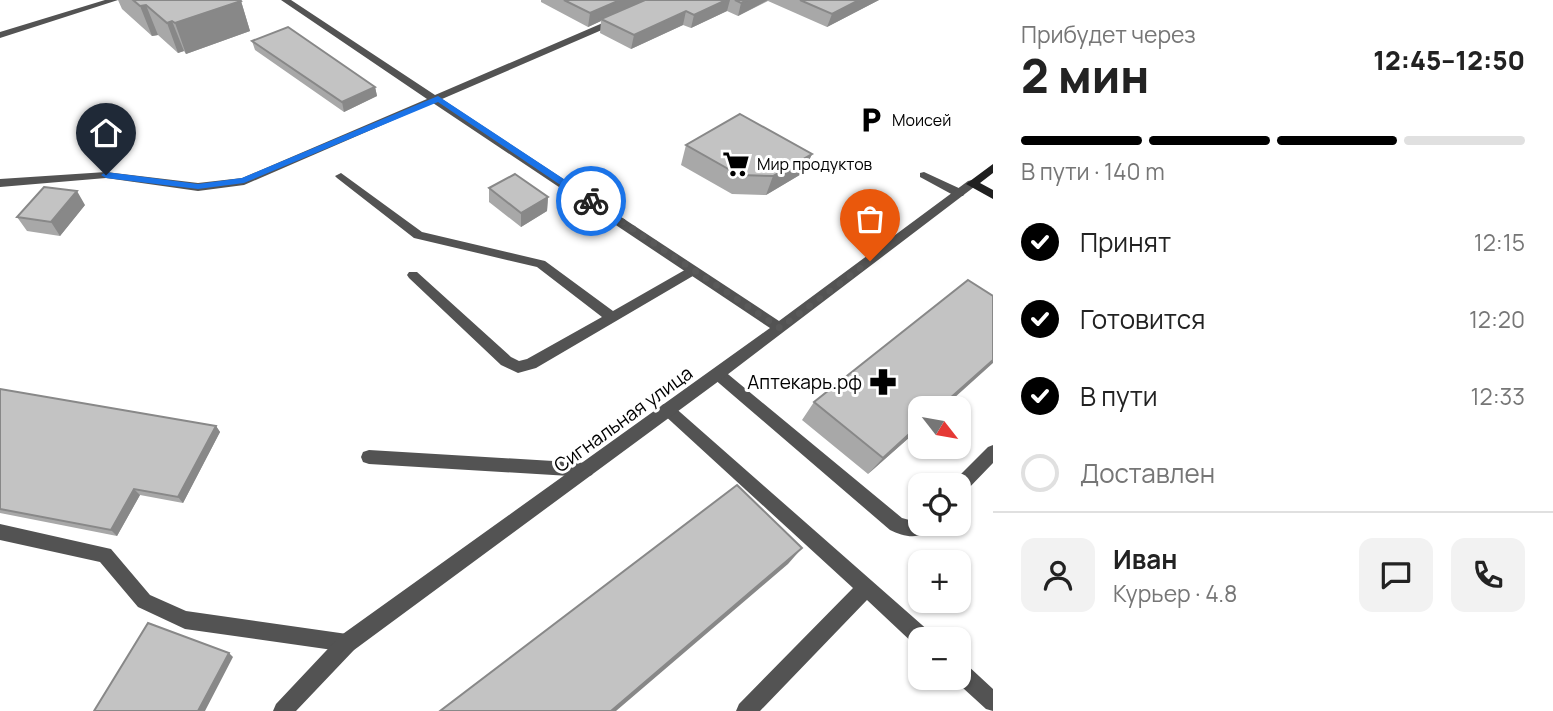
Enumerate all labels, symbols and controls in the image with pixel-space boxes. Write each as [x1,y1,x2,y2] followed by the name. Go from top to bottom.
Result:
[1021,18,1196,50] text: Прибудет через
[1373,42,1525,78] text: 12:45–12:50
[1021,44,1149,107] text: 2 мин
[76,103,136,175] pin
[856,105,886,135] parking icon: Моисей
[892,109,951,131] place label: Моисей
[87,114,125,152] icon: home
[721,149,751,179] supermarket icon: Мир продуктов
[757,153,873,175] place label: Мир продуктов
[1021,155,1165,187] text: В пути · 140 m
[556,166,626,236] courier
[572,182,610,220] icon: bike
[840,189,900,261] pin
[851,200,889,238] icon: bag
[1021,223,1059,261] icon: check
[1080,224,1171,260] text: Принят
[1474,226,1525,258] text: 12:15
[1021,300,1059,338] icon: check
[1080,301,1205,337] text: Готовится
[1469,303,1525,335] text: 12:20
[548,360,698,478] street label: Сигнальная улица
[868,367,898,397] pharmacy icon: Аптекарь.рф
[747,369,862,395] place label: Аптекарь.рф
[1021,377,1059,415] icon: check
[1080,378,1158,414] text: В пути
[1471,380,1525,412] text: 12:33
[908,396,971,458] north arrow
[908,396,971,690] map controls
[1080,455,1215,491] text: Доставлен
[908,473,971,536] button: locate
[1021,538,1095,612] button: person
[1359,538,1433,612] button: chat
[1451,538,1525,612] button: phone
[1113,541,1177,577] text: Иван
[908,550,971,613] button: +
[1113,577,1237,609] text: Курьер · 4.8
[908,627,971,690] button: −

